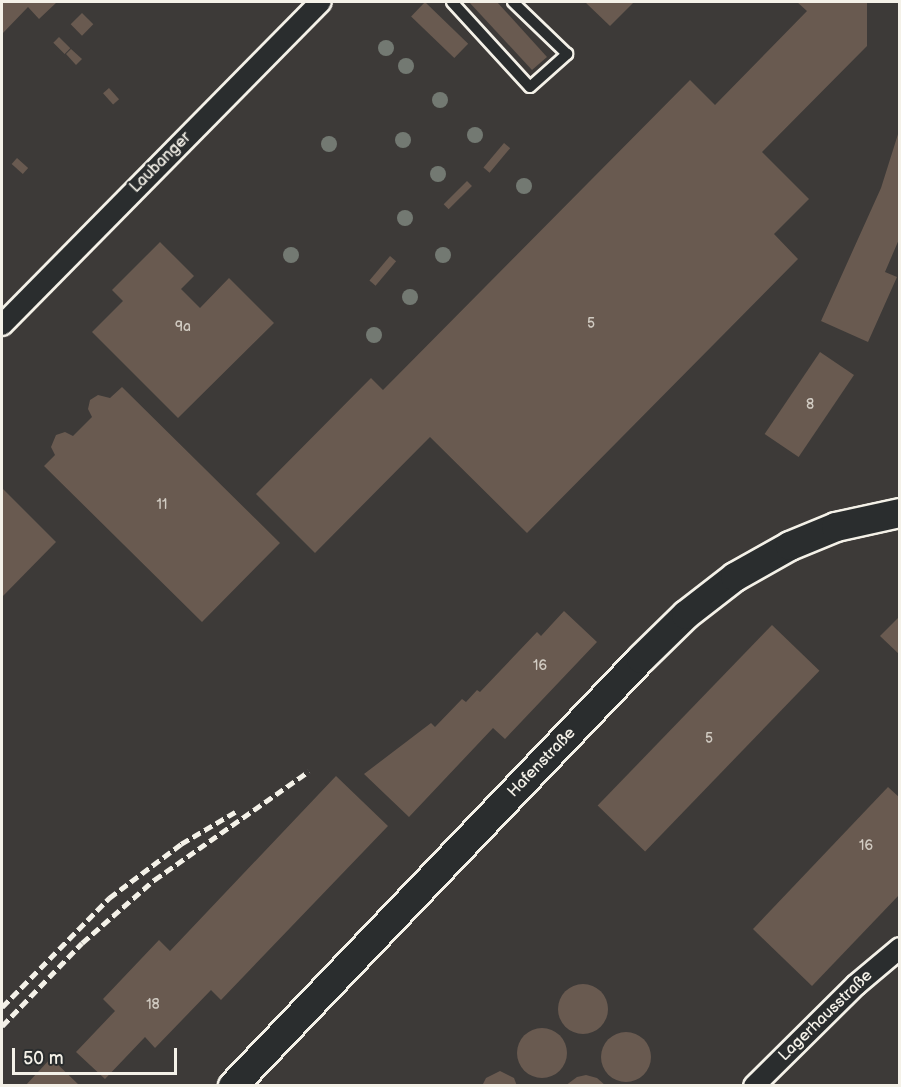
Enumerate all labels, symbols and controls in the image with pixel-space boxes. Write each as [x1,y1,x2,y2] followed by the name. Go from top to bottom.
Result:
[127,129,195,197] street label: Laubanger
[587,316,595,332] house number: 5
[175,319,191,335] house number: 9a
[806,397,814,413] house number: 8
[157,497,167,513] house number: 11
[533,658,547,674] house number: 16
[504,724,580,802] street label: Hafenstraße
[705,731,713,747] house number: 5
[859,838,873,854] house number: 16
[775,966,877,1066] street label: Lagerhausstraße
[146,997,160,1013] house number: 18
[15,1036,180,1074] scale bar
[23,1048,64,1069] text: 50 m

